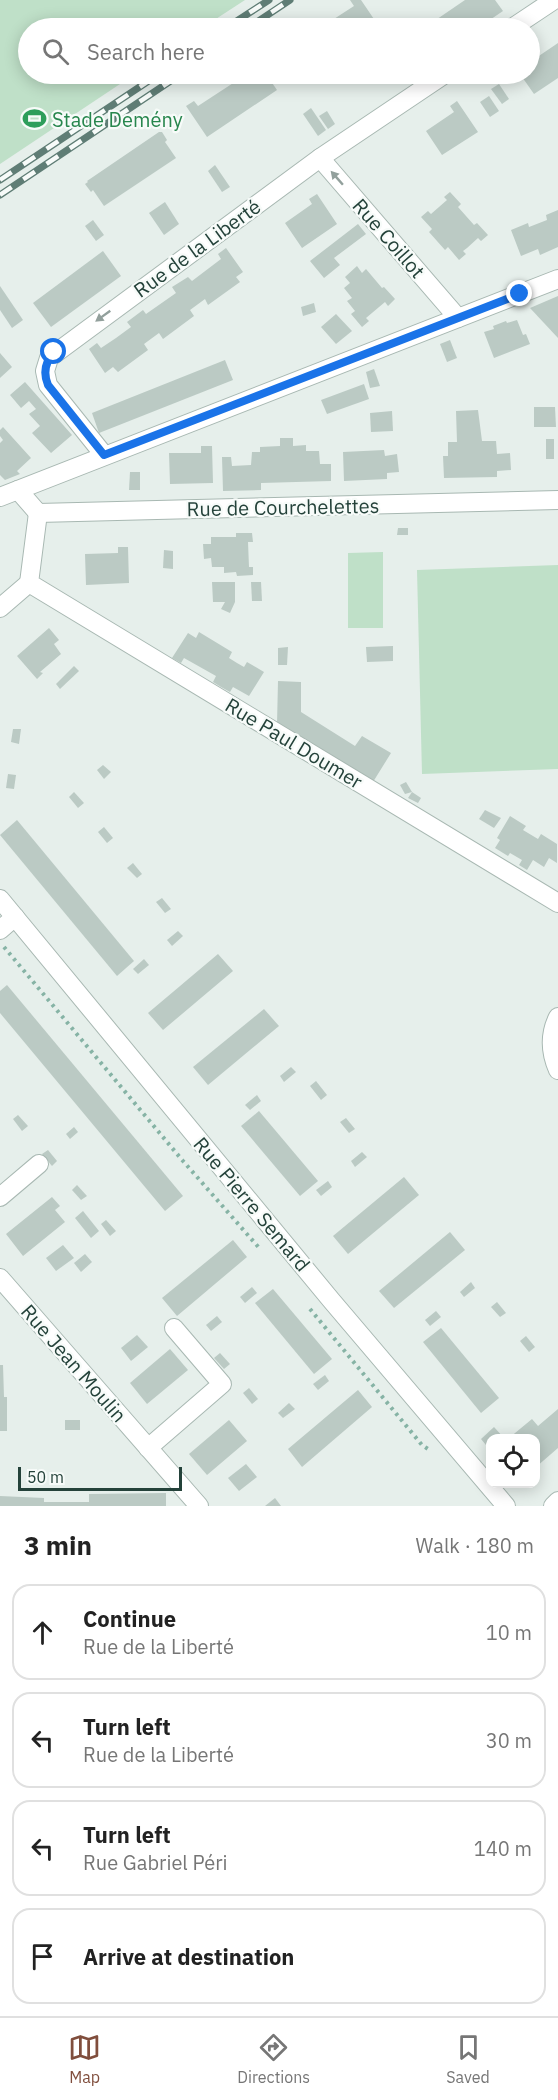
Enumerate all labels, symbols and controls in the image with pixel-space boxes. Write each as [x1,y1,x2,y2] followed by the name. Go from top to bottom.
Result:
[18,18,540,84] search box
[39,35,72,68] icon: search
[87,37,205,66] text: Search here
[21,106,47,132] sports icon: Stade Demény
[52,106,183,133] place label: Stade Demény
[331,170,344,186] one-way arrow
[347,192,431,284] street label: Rue Coillot
[128,193,266,303] street label: Rue de la Liberté
[506,280,532,306] route end
[96,310,111,322] one-way arrow
[40,338,66,364] route start
[186,492,380,522] street label: Rue de Courchelettes
[220,691,368,795] street label: Rue Paul Doumer
[188,1131,316,1277] street label: Rue Pierre Semard
[15,1298,133,1428] street label: Rue Jean Moulin
[486,1434,540,1488] map controls
[486,1434,540,1488] button: locate
[18,1464,182,1492] scale bar
[27,1467,64,1487] text: 50 m
[24,1528,92,1562] text: 3 min
[416,1532,534,1559] text: Walk · 180 m
[83,1604,176,1633] text: Continue
[26,1616,59,1649] icon: ahead
[486,1619,532,1646] text: 10 m
[83,1633,234,1660] text: Rue de la Liberté
[83,1712,171,1741] text: Turn left
[26,1724,59,1757] icon: left
[486,1727,532,1754] text: 30 m
[83,1741,234,1768] text: Rue de la Liberté
[83,1820,171,1849] text: Turn left
[26,1832,59,1865] icon: left
[474,1835,532,1862] text: 140 m
[83,1849,228,1876] text: Rue Gabriel Péri
[26,1940,59,1973] icon: arrive
[83,1942,294,1971] text: Arrive at destination
[68,2031,101,2087] tab: Map
[237,2031,310,2087] tab: Directions
[446,2031,490,2087] tab: Saved

